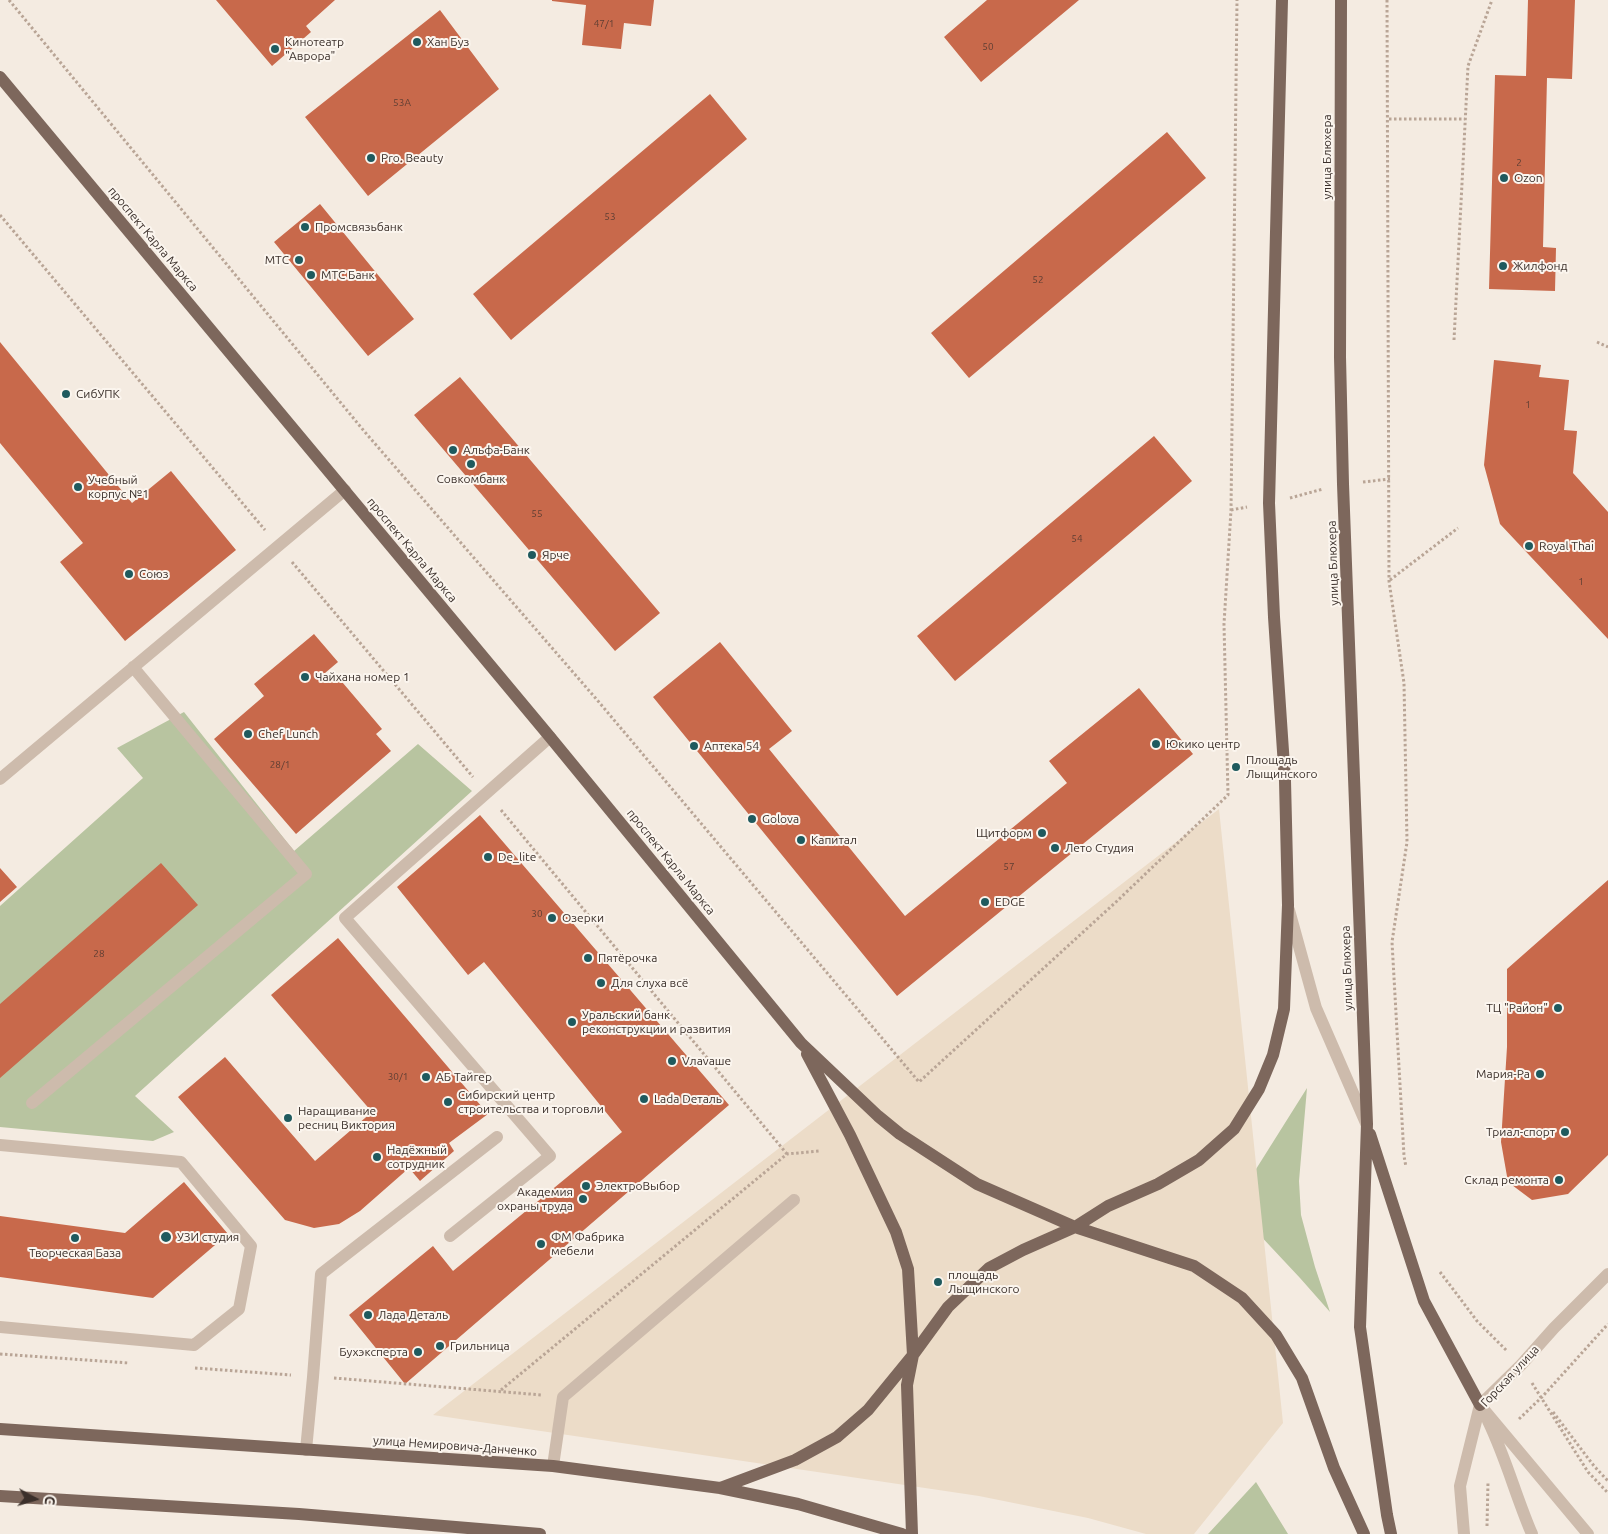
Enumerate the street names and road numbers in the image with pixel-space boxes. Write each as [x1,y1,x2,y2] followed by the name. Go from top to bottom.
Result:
[1320,114,1334,200] street label: улица Блюхера
[105,184,201,294] street label: проспект Карла Маркса
[364,495,460,605] street label: проспект Карла Маркса
[1324,520,1342,606] street label: улица Блюхера
[624,806,718,918] street label: проспект Карла Маркса
[1338,925,1356,1011] street label: улица Блюхера
[1478,1342,1542,1410] street label: Горская улица
[372,1433,538,1459] street label: улица Немировича-Данченко

